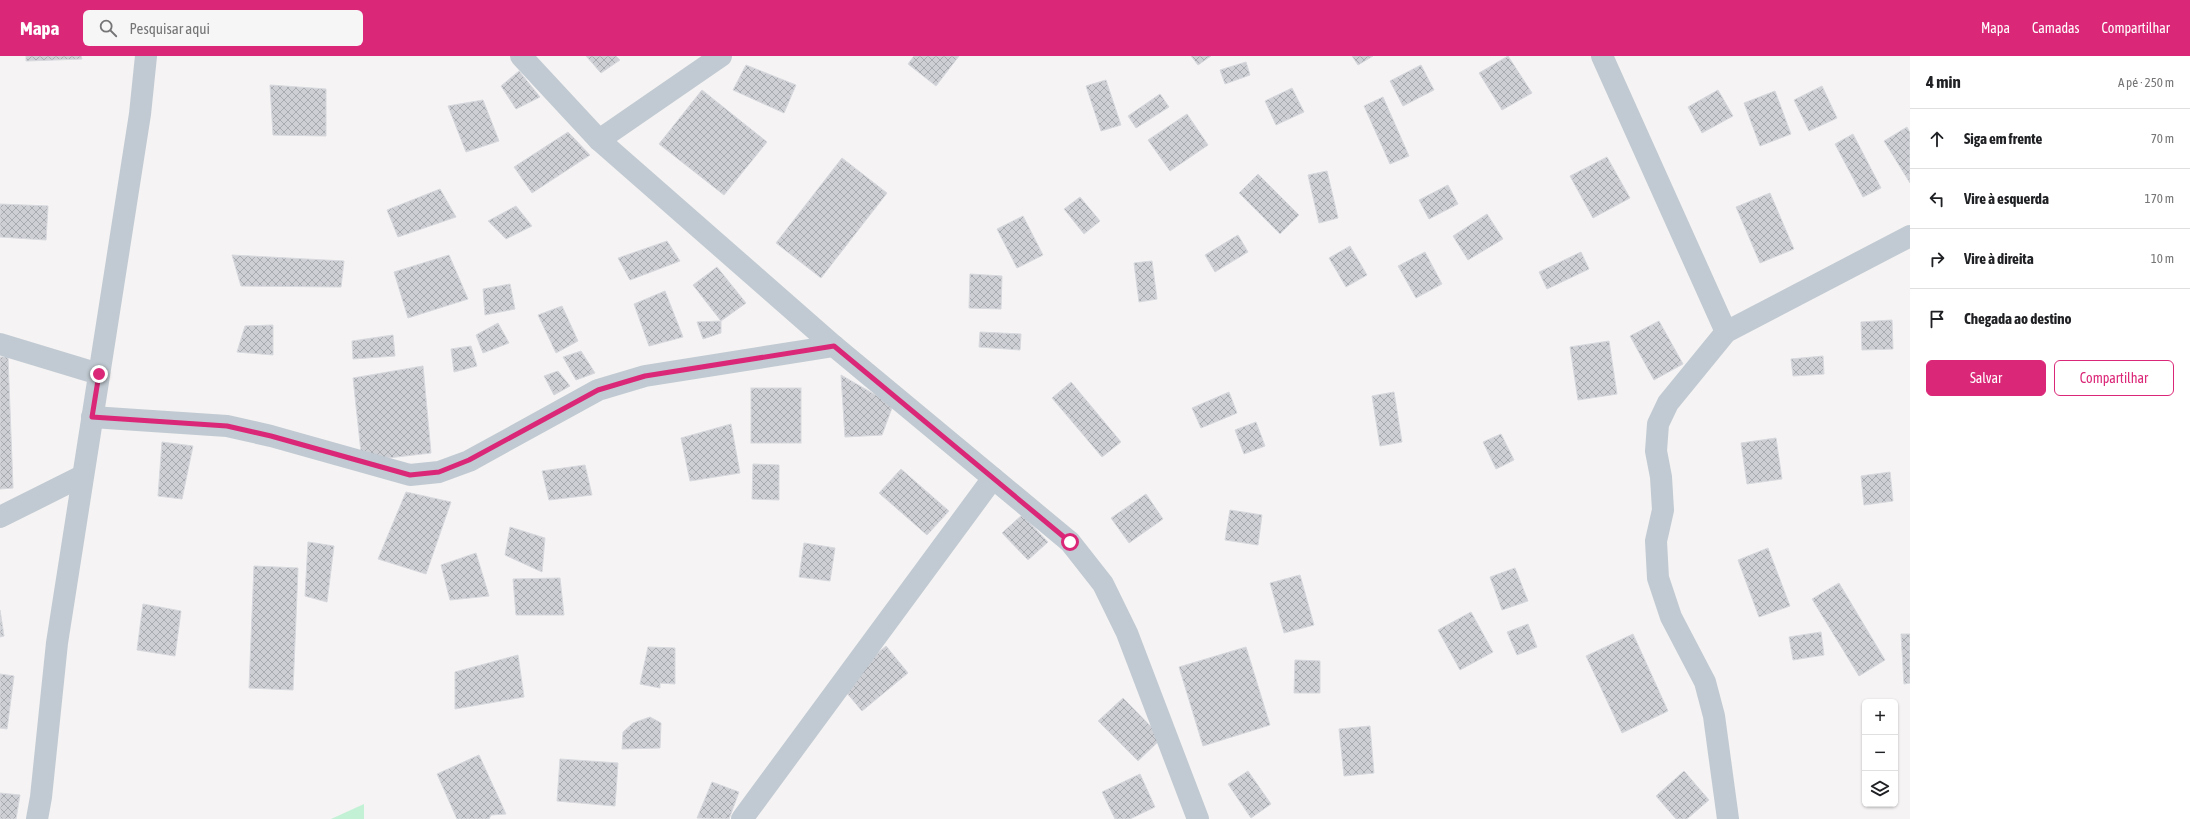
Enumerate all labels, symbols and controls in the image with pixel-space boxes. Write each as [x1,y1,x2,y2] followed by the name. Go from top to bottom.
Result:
[83,10,363,46] search box
[20,17,59,39] text: Mapa
[97,17,119,39] icon: search
[129,20,210,37] text: Pesquisar aqui
[1981,20,2010,36] text: Mapa
[2032,20,2080,36] text: Camadas
[2102,20,2170,36] text: Compartilhar
[1926,72,1961,92] text: 4 min
[2118,75,2174,90] text: A pé · 250 m
[1926,128,1948,150] icon: ahead
[1964,130,2042,147] text: Siga em frente
[2151,131,2174,146] text: 70 m
[1926,188,1948,210] icon: left
[1964,190,2049,207] text: Vire à esquerda
[2145,191,2174,206] text: 170 m
[1926,248,1948,270] icon: right
[1964,250,2034,267] text: Vire à direita
[2151,251,2174,266] text: 10 m
[1926,308,1948,330] icon: arrive
[1964,310,2072,327] text: Chegada ao destino
[1926,360,2046,396] button: Salvar
[2054,360,2174,396] button: Compartilhar
[90,365,108,383] route end
[1061,533,1079,551] route start
[1862,699,1898,807] map controls
[1862,699,1898,735] button: +
[1862,735,1898,771] button: −
[1862,771,1898,807] button: layers

